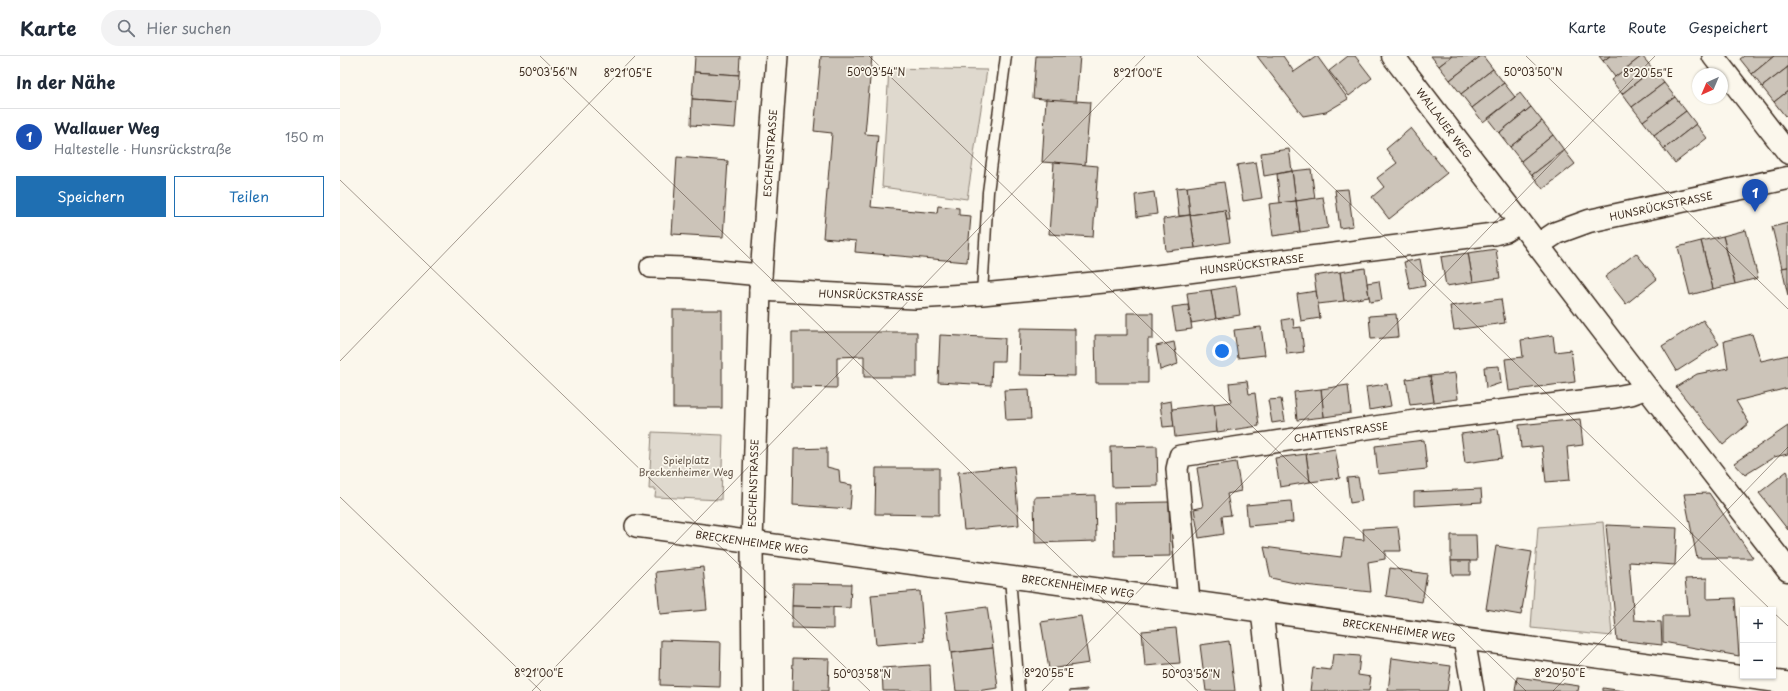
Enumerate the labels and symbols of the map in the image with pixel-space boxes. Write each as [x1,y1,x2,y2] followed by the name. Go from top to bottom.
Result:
[519,64,578,79] text: 50°03'56"N
[847,64,905,79] text: 50°03'54"N
[1503,64,1563,79] text: 50°03'50"N
[604,65,652,80] text: 8°21'05"E
[1113,65,1163,80] text: 8°21'00"E
[1623,65,1673,80] text: 8°20'55"E
[1692,68,1728,104] north arrow
[1413,85,1476,161] street label: WALLAUER WEG
[759,108,780,197] street label: ESCHENSTRASSE
[1742,179,1768,212] pin: 1
[1608,187,1714,224] street label: HUNSRÜCKSTRASSE
[1199,250,1305,277] street label: HUNSRÜCKSTRASSE
[818,285,924,304] street label: HUNSRÜCKSTRASSE
[1212,341,1232,361] your location
[1293,417,1389,446] street label: CHATTENSTRASSE
[743,439,762,527] street label: ESCHENSTRASSE
[639,452,734,479] park label: Spielplatz Breckenheimer Weg
[695,526,810,557] street label: BRECKENHEIMER WEG
[1021,570,1136,601] street label: BRECKENHEIMER WEG
[1342,614,1457,645] street label: BRECKENHEIMER WEG
[514,665,564,680] text: 8°21'00"E
[1024,665,1074,680] text: 8°20'55"E
[1535,665,1585,680] text: 8°20'50"E
[833,666,891,681] text: 50°03'58"N
[1162,666,1221,681] text: 50°03'56"N

